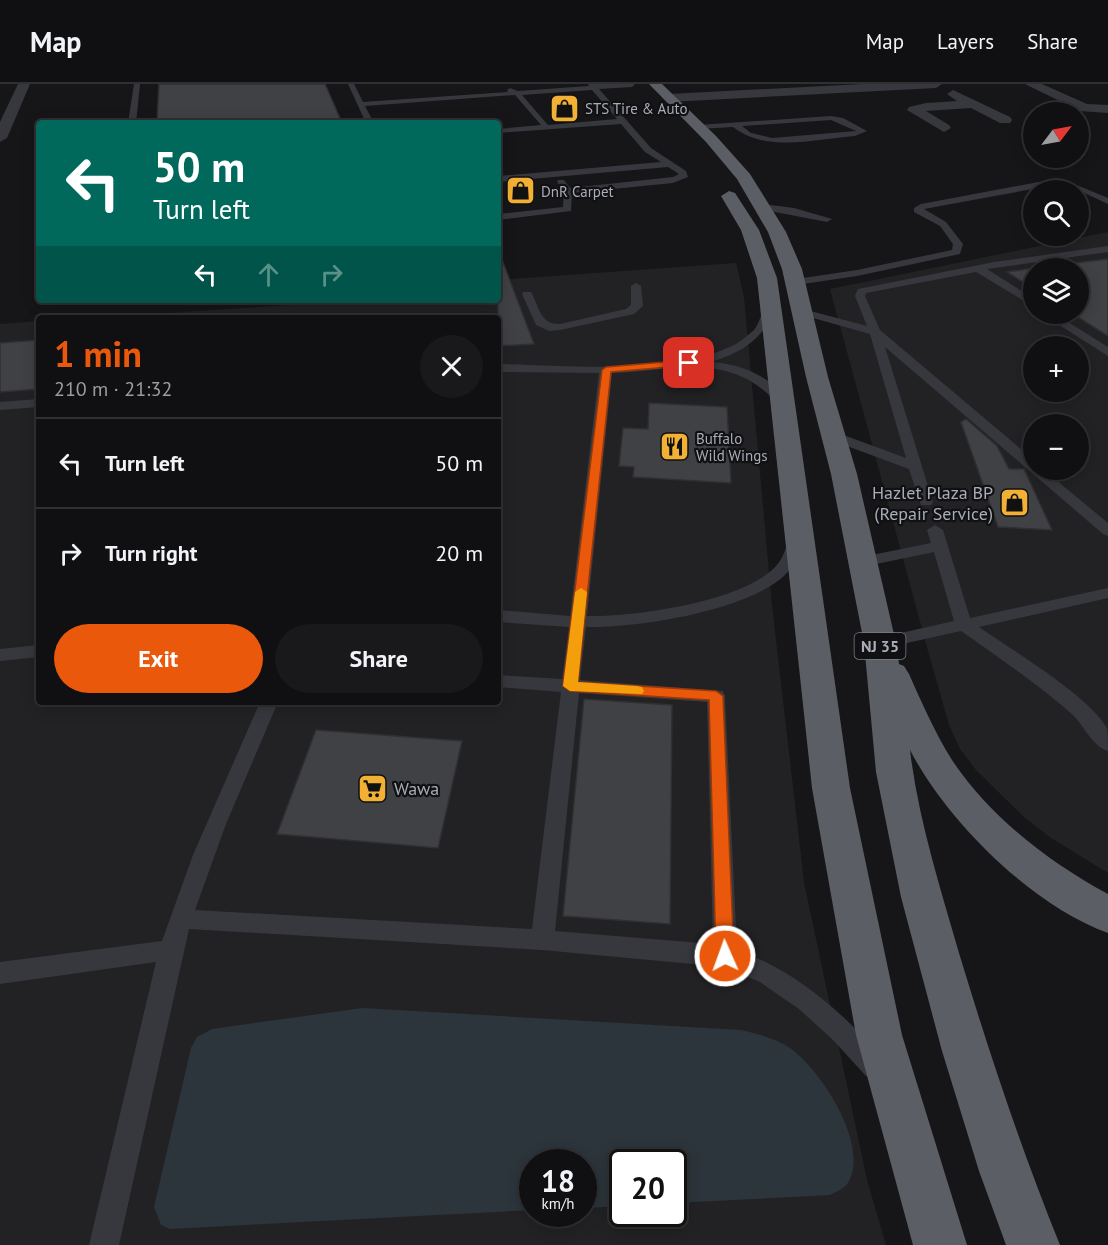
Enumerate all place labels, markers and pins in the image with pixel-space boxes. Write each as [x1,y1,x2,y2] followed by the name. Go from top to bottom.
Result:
[548,92,580,124] shop icon: STS Tire & Auto
[585,99,687,118] place label: STS Tire & Auto
[504,175,536,207] shop icon: DnR Carpet
[541,182,614,201] place label: DnR Carpet
[663,337,714,388] pin
[696,429,768,465] place label: Buffalo Wild Wings
[659,431,691,463] restaurant icon: Buffalo Wild Wings
[872,481,993,525] place label: Hazlet Plaza BP (Repair Service)
[998,486,1030,518] shop icon: Hazlet Plaza BP (Repair Service)
[357,772,389,804] supermarket icon: Wawa
[394,777,439,800] place label: Wawa

